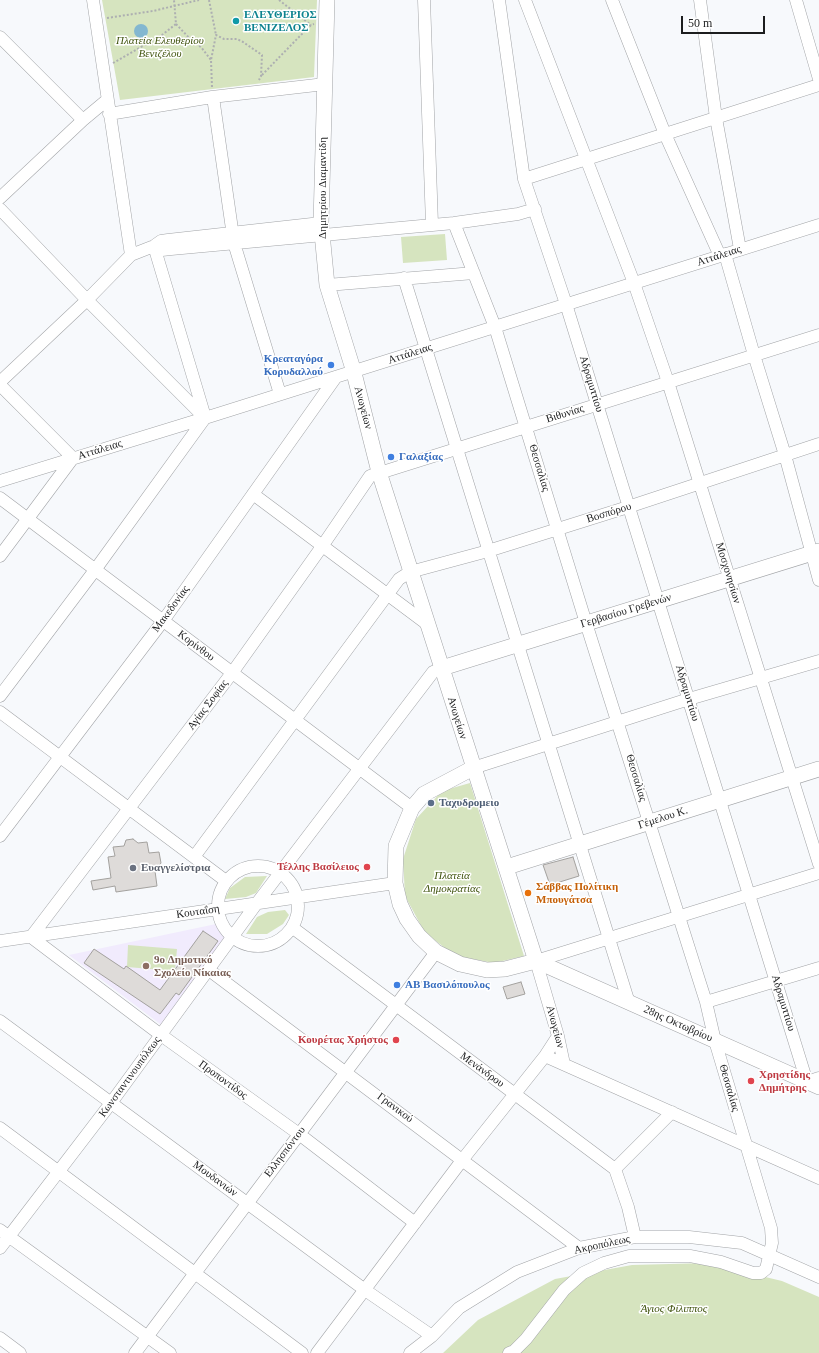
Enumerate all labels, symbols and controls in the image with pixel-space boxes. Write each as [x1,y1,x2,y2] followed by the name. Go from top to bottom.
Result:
[244,8,317,34] place label: ΕΛΕΥΘΕΡΙΟΣ ΒΕΝΙΖΕΛΟΣ
[683,8,767,34] scale bar
[231,16,241,26] marker: ΕΛΕΥΘΕΡΙΟΣ ΒΕΝΙΖΕΛΟΣ
[688,16,712,30] text: 50 m
[116,34,204,60] park label: Πλατεία Ελευθερίου Βενιζέλου
[316,137,330,239] street label: Δημητρίου Διαμαντίδη
[695,243,743,269] street label: Αττάλειας
[386,341,434,367] street label: Αττάλειας
[264,352,323,378] place label: Κρεαταγόρα Κορυδαλλού
[576,354,606,414] street label: Αδραμυττίου
[326,360,336,370] marker: Κρεαταγόρα Κορυδαλλού
[351,385,375,431] street label: Ανωγείων
[544,402,586,426] street label: Βιθυνίας
[76,437,124,463] street label: Αττάλειας
[526,443,552,493] street label: Θεσσαλίας
[399,450,443,464] place label: Γαλαξίας
[386,452,396,462] marker: Γαλαξίας
[585,500,633,526] street label: Βοσπόρου
[712,541,744,605] street label: Μοσχονησίων
[150,583,192,635] street label: Μακεδονίας
[579,591,673,631] street label: Γερβασίου Γρεβενών
[175,628,217,664] street label: Κορίνθου
[672,663,702,723] street label: Αδραμυττίου
[185,677,231,733] street label: Αγίας Σοφίας
[444,695,470,741] street label: Ανωγείων
[623,753,649,803] street label: Θεσσαλίας
[439,796,499,810] place label: Ταχυδρομειο
[426,798,436,808] marker: Ταχυδρομειο
[637,804,689,832] street label: Γέμελου Κ.
[277,860,359,874] place label: Τέλλης Βασίλειος
[141,861,210,875] place label: Ευαγγελίστρια
[362,862,372,872] marker: Τέλλης Βασίλειος
[128,863,138,873] marker: Ευαγγελίστρια
[424,869,480,895] park label: Πλατεία Δημοκρατίας
[536,880,618,906] place label: Σάββας Πολίτικη Μπουγάτσα
[523,888,533,898] marker: Σάββας Πολίτικη Μπουγάτσα
[175,902,221,922] street label: Κουταΐση
[154,953,231,979] place label: 9o Δημοτικό Σχολείο Νίκαιας
[141,961,151,971] marker: 9o Δημοτικό Σχολείο Νίκαιας
[768,973,798,1033] street label: Αδραμυττίου
[405,978,490,992] place label: ΑΒ Βασιλόπουλος
[392,980,402,990] marker: ΑΒ Βασιλόπουλος
[642,1003,714,1045] street label: 28ης Οκτωβρίου
[543,1004,567,1050] street label: Ανωγείων
[298,1033,388,1047] place label: Κουρέτας Χρήστος
[96,1034,164,1120] street label: Κωνσταντινουπόλεως
[391,1035,401,1045] marker: Κουρέτας Χρήστος
[457,1049,507,1091] street label: Μενάνδρου
[196,1058,250,1102] street label: Προποντίδος
[716,1063,742,1113] street label: Θεσσαλίας
[759,1068,810,1094] place label: Χρηστίδης Δημήτρης
[746,1076,756,1086] marker: Χρηστίδης Δημήτρης
[374,1090,416,1126] street label: Γρανικού
[262,1124,308,1180] street label: Ελλησπόντου
[190,1158,240,1200] street label: Μουδανιών
[573,1233,631,1257] street label: Ακροπόλεως
[641,1302,707,1316] park label: Άγιος Φίλιππος

